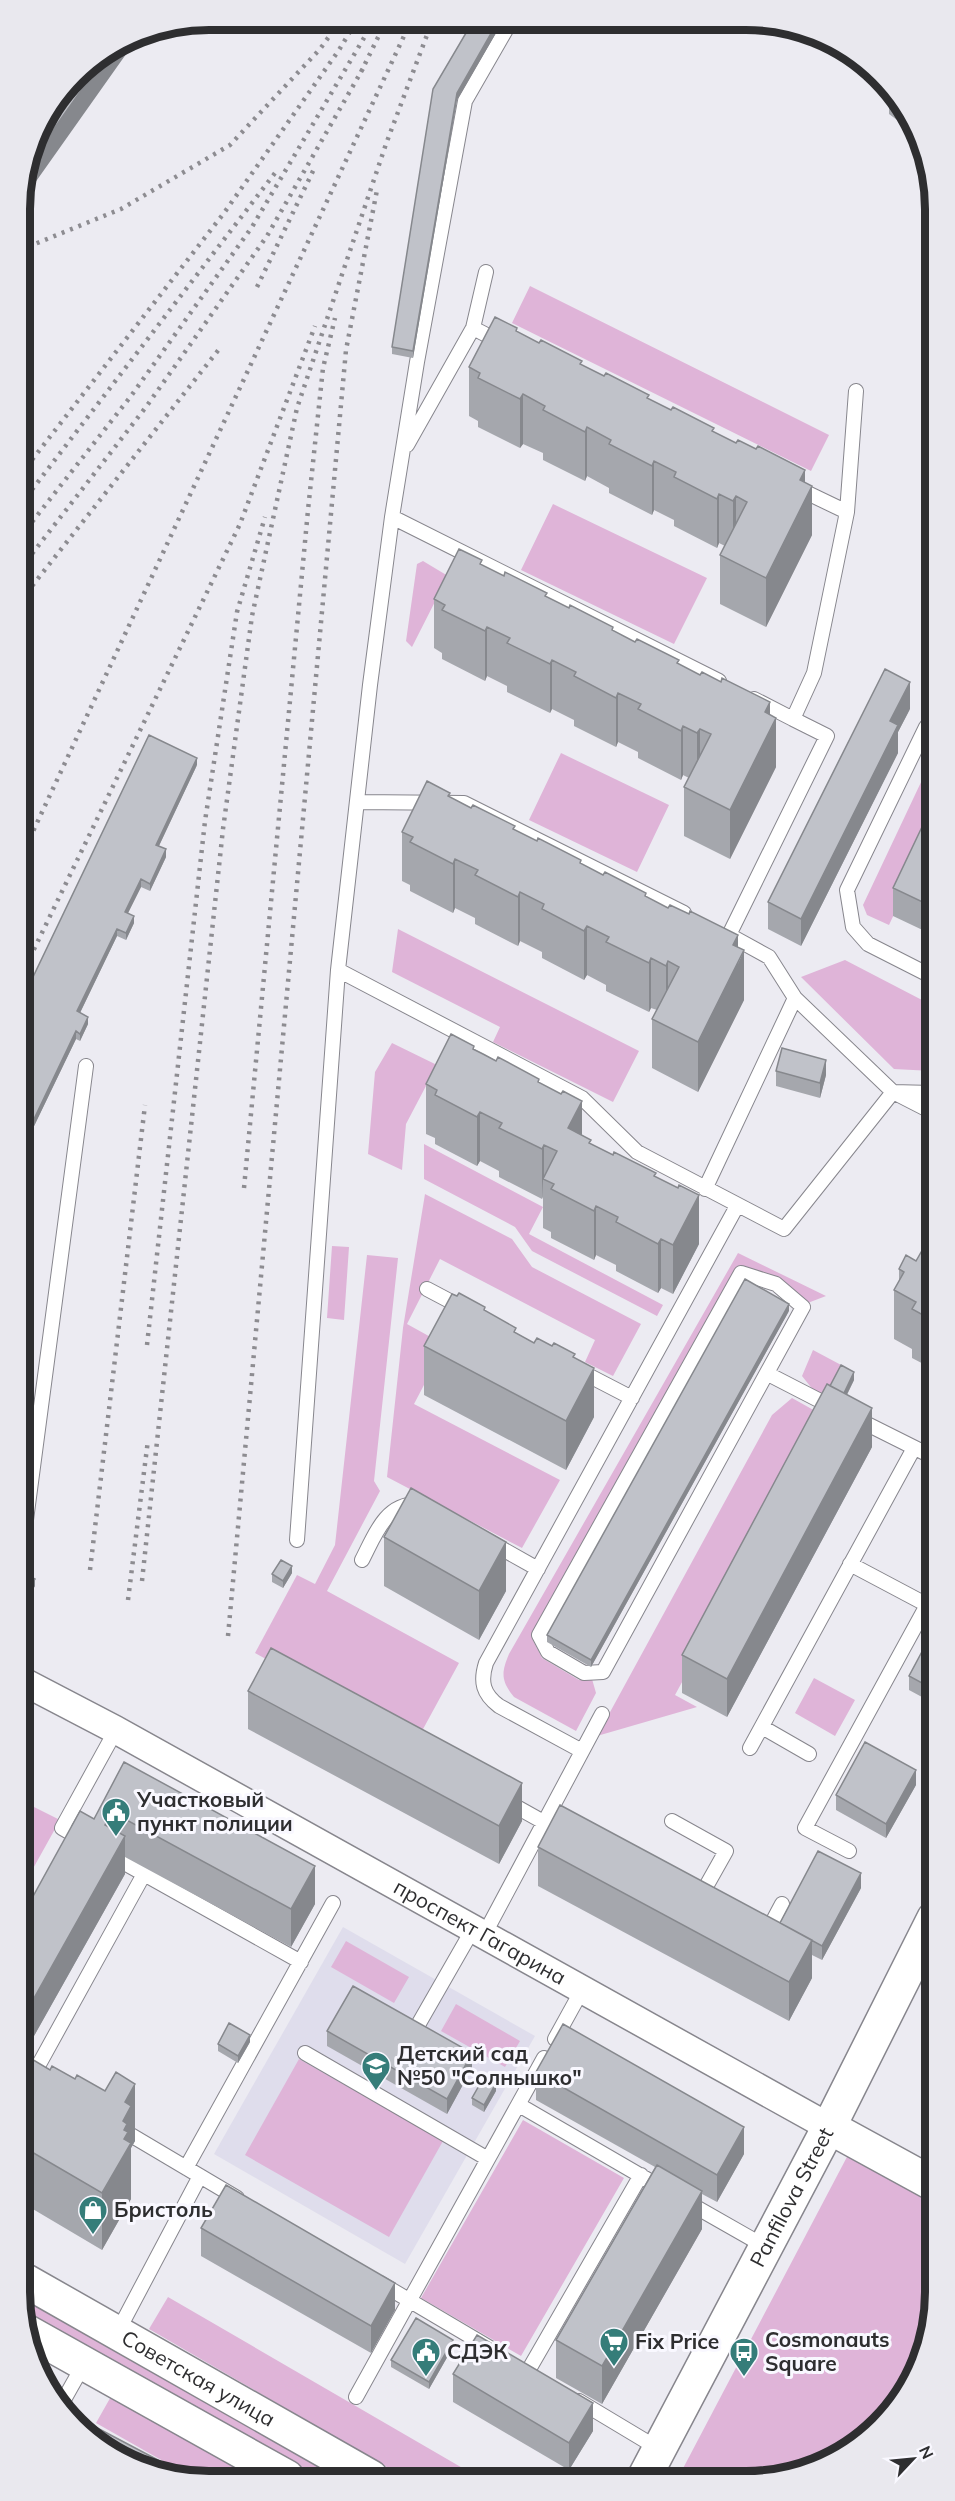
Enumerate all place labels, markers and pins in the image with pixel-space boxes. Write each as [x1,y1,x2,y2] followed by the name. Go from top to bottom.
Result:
[136,1786,293,1836] place label: Участковый пункт полиции
[100,1796,132,1838] public building icon: Участковый пункт полиции
[397,2040,582,2090] place label: Детский сад №50 "Солнышко"
[360,2050,392,2092] school or university icon: Детский сад №50 "Солнышко"
[77,2194,109,2236] shop icon: Бристоль
[114,2196,213,2222] place label: Бристоль
[598,2326,630,2368] supermarket icon: Fix Price
[765,2326,890,2376] place label: Cosmonauts Square
[635,2328,719,2354] place label: Fix Price
[410,2336,442,2378] public building icon: СДЭК
[728,2336,760,2378] bus stop icon: Cosmonauts Square
[447,2338,508,2364] place label: СДЭК

